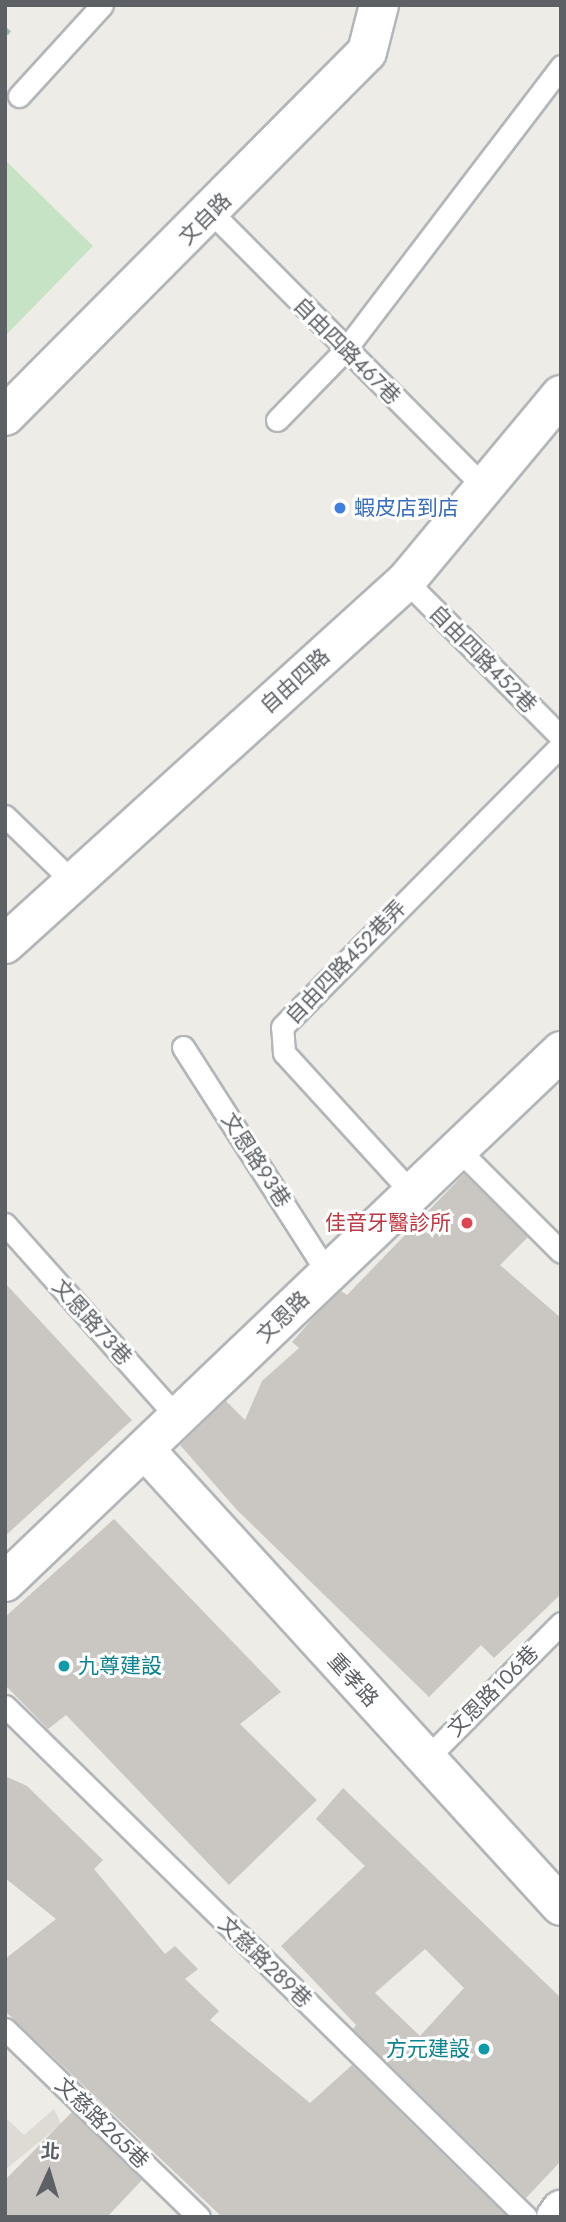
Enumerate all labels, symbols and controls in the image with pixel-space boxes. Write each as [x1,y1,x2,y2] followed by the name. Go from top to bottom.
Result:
[174,188,236,250] street label: 文自路
[288,292,406,410] street label: 自由四路467巷
[354,495,459,521] place label: 蝦皮店到店
[332,500,348,516] marker: 蝦皮店到店
[424,600,542,718] street label: 自由四路452巷
[255,644,335,718] street label: 自由四路
[281,895,411,1029] street label: 自由四路452巷弄
[216,1108,296,1212] street label: 文恩路93巷
[325,1210,451,1236] place label: 佳音牙醫診所
[457,1213,477,1233] marker: 佳音牙醫診所
[47,1274,137,1370] street label: 文恩路73巷
[252,1286,314,1348] street label: 文恩路
[442,1640,544,1742] street label: 文恩路106巷
[323,1648,383,1712] street label: 重孝路
[78,1653,162,1679] place label: 九尊建設
[56,1658,72,1674] marker: 九尊建設
[213,1911,317,2013] street label: 文慈路289巷
[386,2036,470,2062] place label: 方元建設
[476,2041,492,2057] marker: 方元建設
[50,2072,154,2174] street label: 文慈路265巷
[40,2137,61,2166] text: 北
[14,2138,84,2208] north arrow

